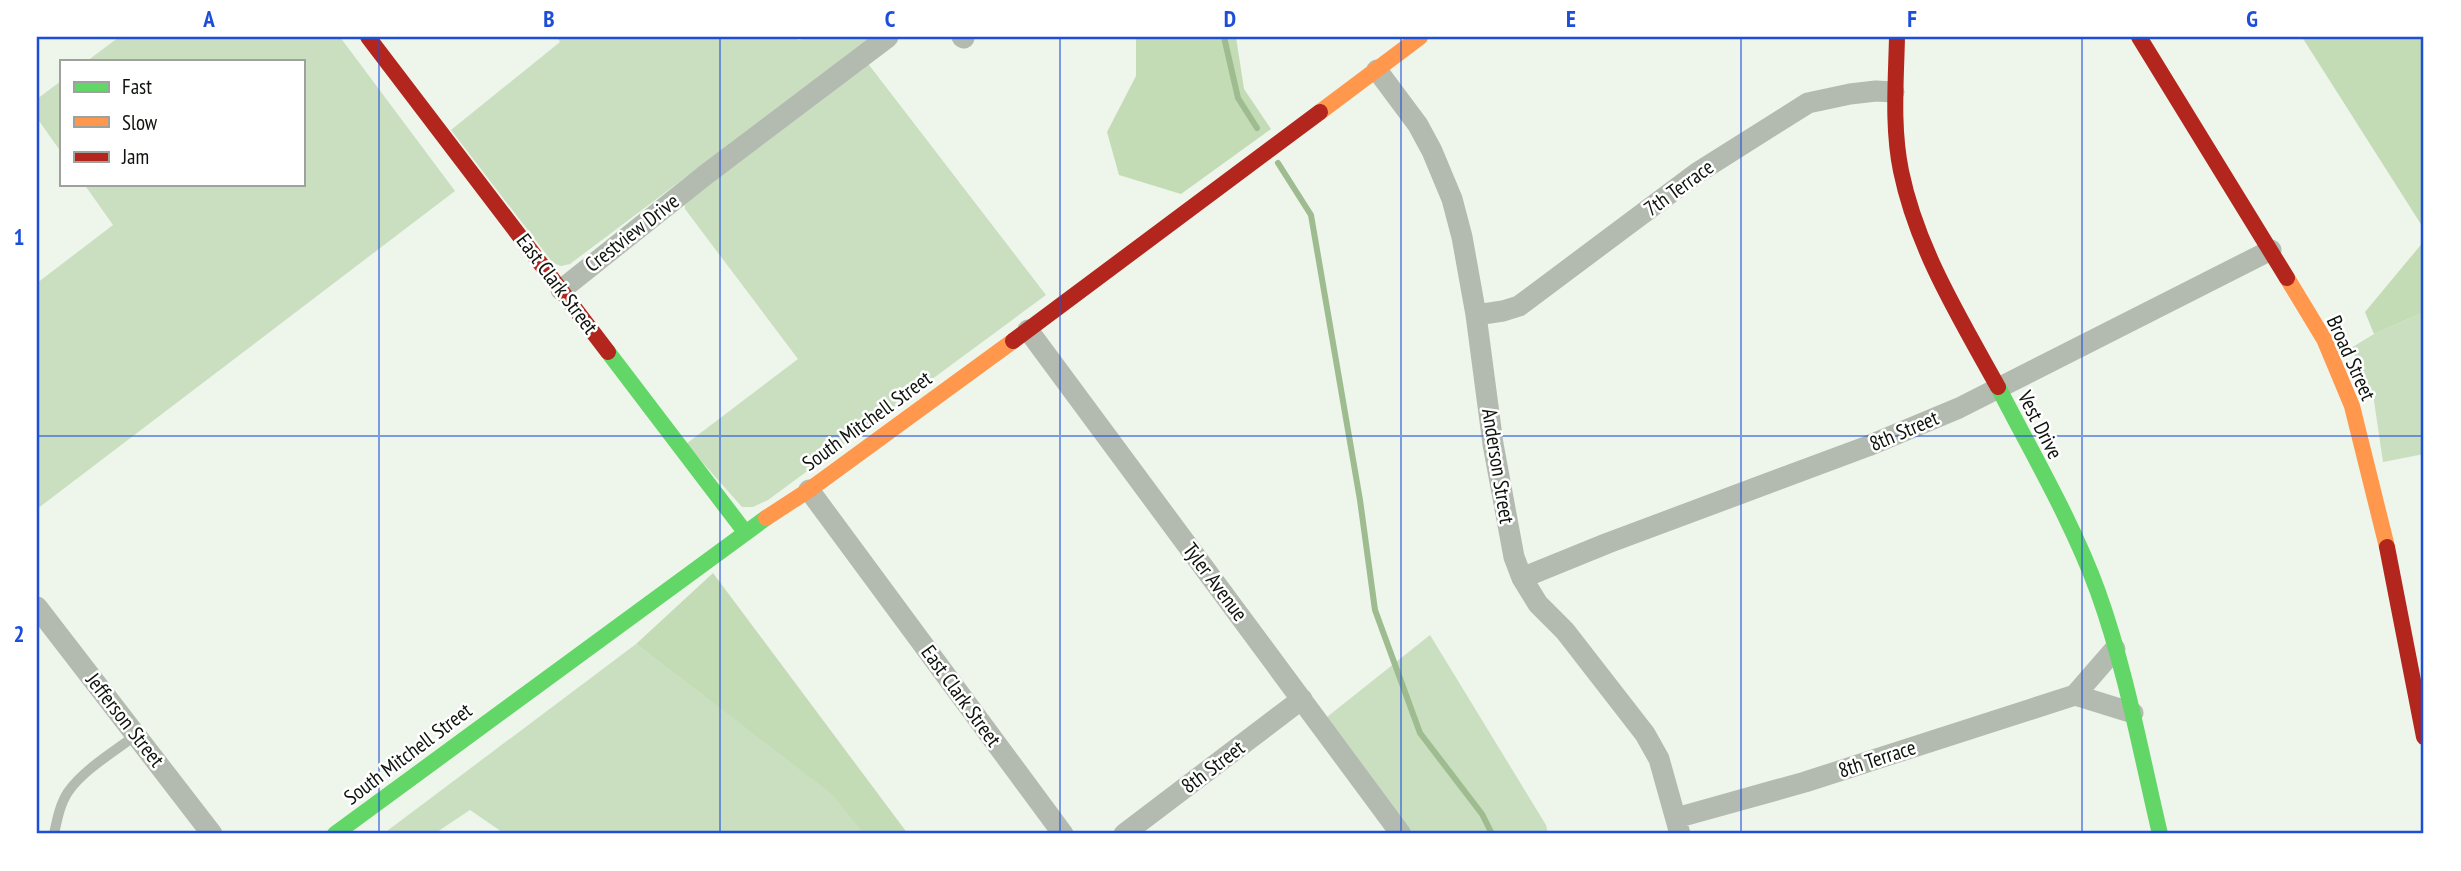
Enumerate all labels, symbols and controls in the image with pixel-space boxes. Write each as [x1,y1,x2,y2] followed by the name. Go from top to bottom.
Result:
[202,4,215,33] text: A
[543,4,555,33] text: B
[885,4,896,33] text: C
[1224,4,1236,33] text: D
[1566,4,1576,33] text: E
[1907,4,1917,33] text: F
[2246,4,2258,33] text: G
[60,60,304,186] legend
[122,73,152,100] text: Fast
[122,109,158,136] text: Slow
[121,143,149,170] text: Jam
[1638,153,1719,222] street label: 7th Terrace
[579,187,684,278] street label: Crestview Drive
[14,222,25,251] text: 1
[511,228,604,340] street label: East Clark Street
[2321,311,2382,405] street label: Broad Street
[797,364,937,477] street label: South Mitchell Street
[2011,385,2069,463] street label: Vest Drive
[1865,404,1943,457] street label: 8th Street
[1476,407,1521,526] street label: Anderson Street
[1177,537,1254,626] street label: Tyler Avenue
[14,619,25,648] text: 2
[916,640,1007,752] street label: East Clark Street
[80,666,171,772] street label: Jefferson Street
[338,697,477,811] street label: South Mitchell Street
[1835,733,1919,784] street label: 8th Terrace
[1176,734,1250,799] street label: 8th Street

